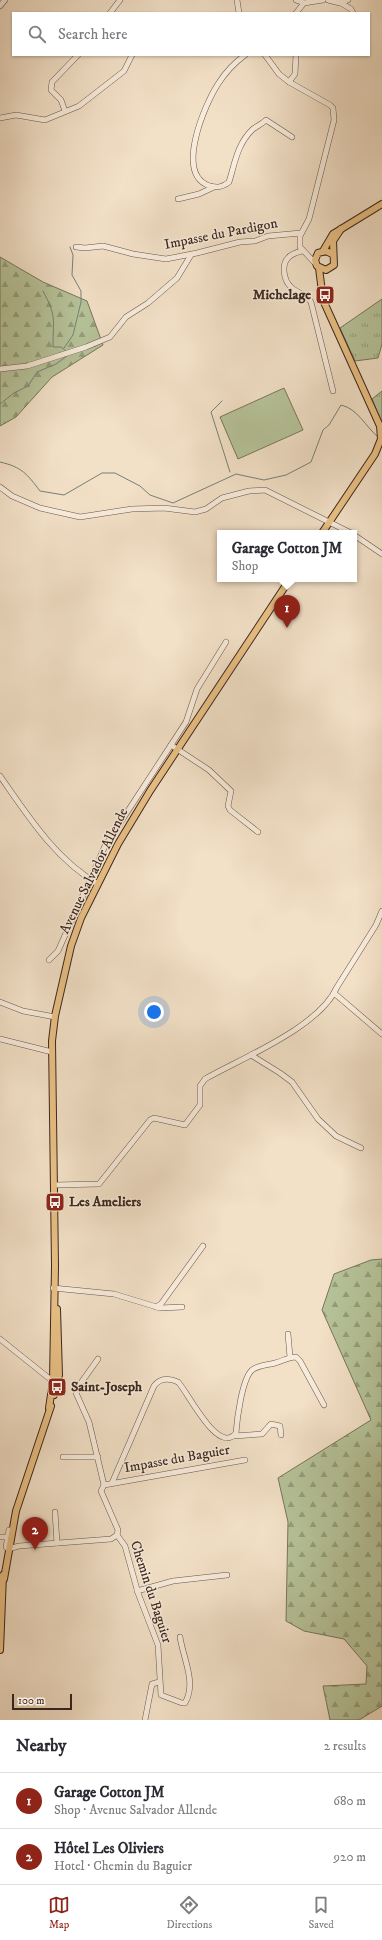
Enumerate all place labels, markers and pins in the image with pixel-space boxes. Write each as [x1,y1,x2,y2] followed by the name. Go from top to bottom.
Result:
[314,284,336,306] bus stop icon: Michelage
[253,286,311,304] place label: Michelage
[274,595,300,628] pin: 1
[44,1191,66,1213] bus stop icon: Les Ameliers
[69,1193,142,1211] place label: Les Ameliers
[46,1376,68,1398] bus stop icon: Saint-Joseph
[71,1378,143,1396] place label: Saint-Joseph
[22,1517,48,1550] pin: 2

